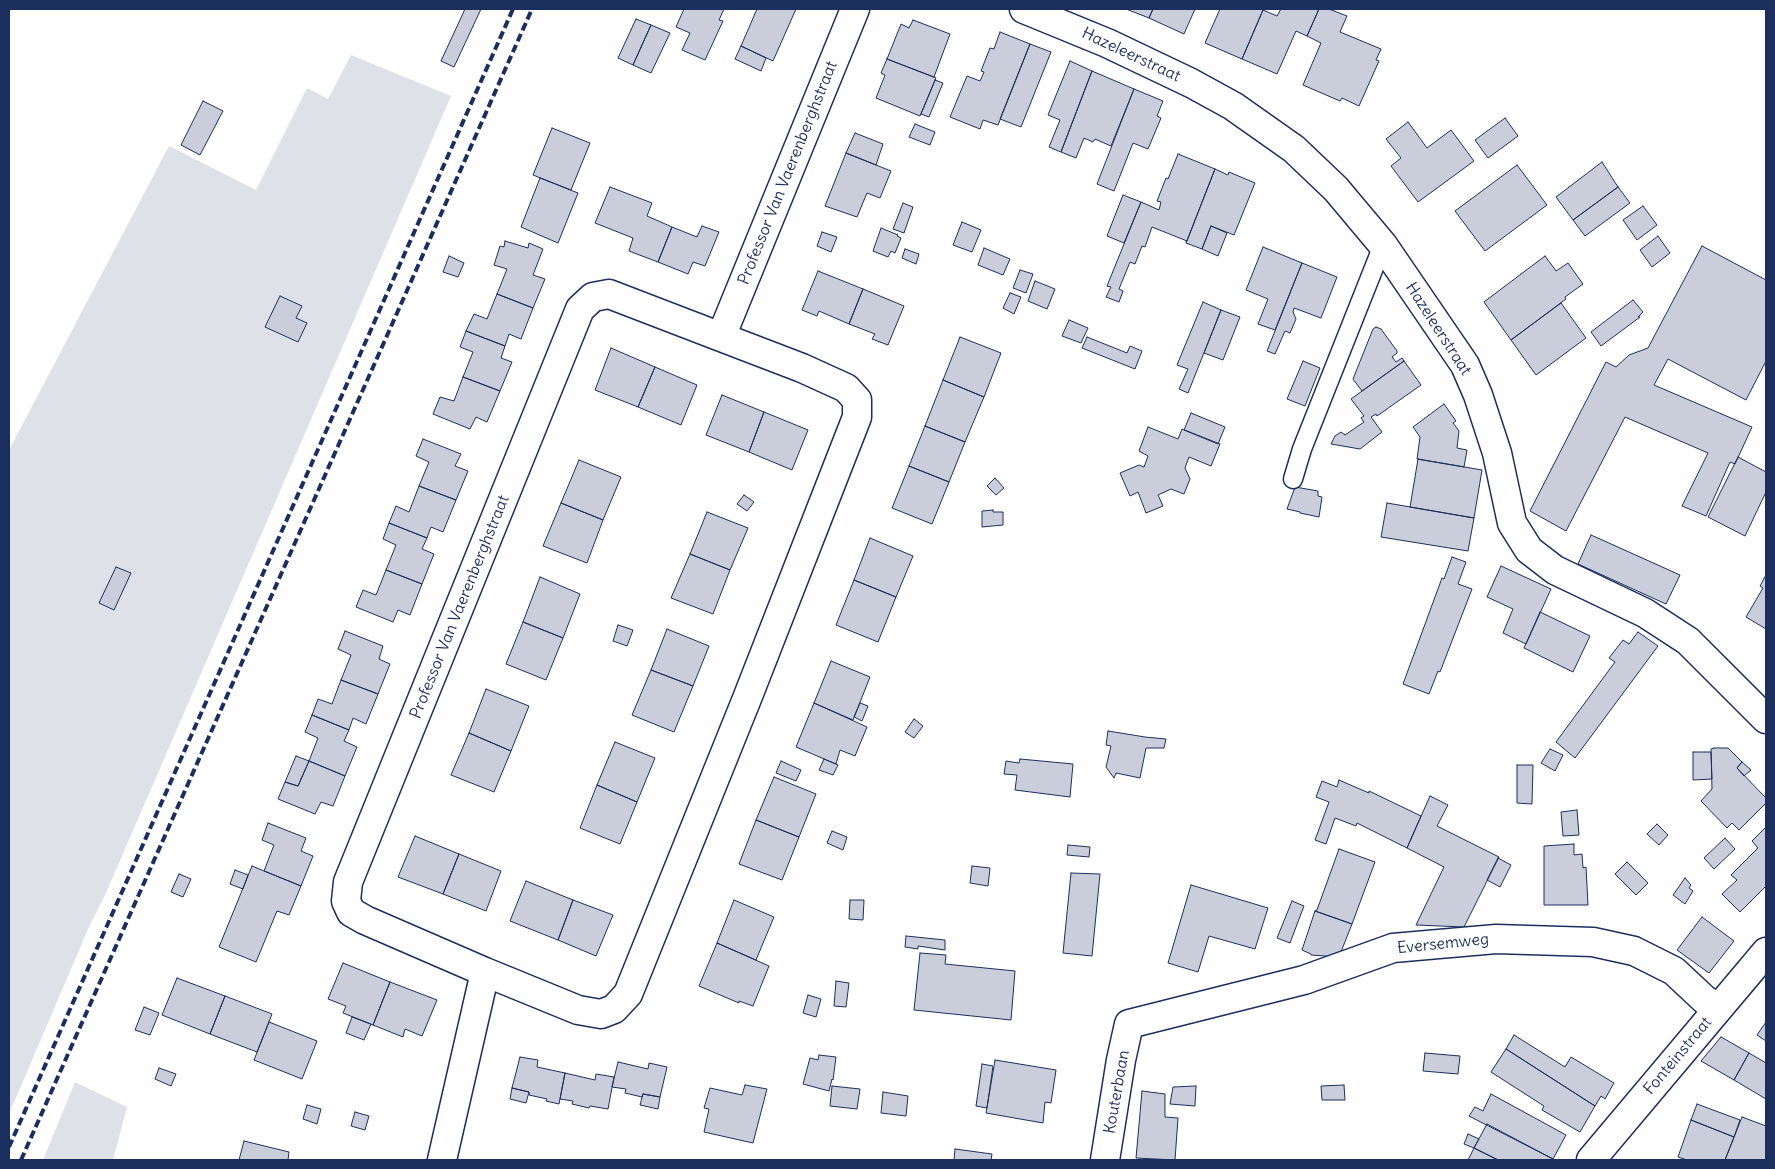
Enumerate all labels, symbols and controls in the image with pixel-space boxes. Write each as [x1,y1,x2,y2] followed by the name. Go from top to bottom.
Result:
[1079,24,1183,86] street label: Hazeleerstraat
[734,58,842,288] street label: Professor Van Vaerenberghstraat
[1401,279,1475,379] street label: Hazeleerstraat
[406,492,514,722] street label: Professor Van Vaerenberghstraat
[1396,930,1490,958] street label: Eversemweg
[1640,1013,1716,1099] street label: Fonteinstraat
[1100,1049,1134,1135] street label: Kouterbaan

